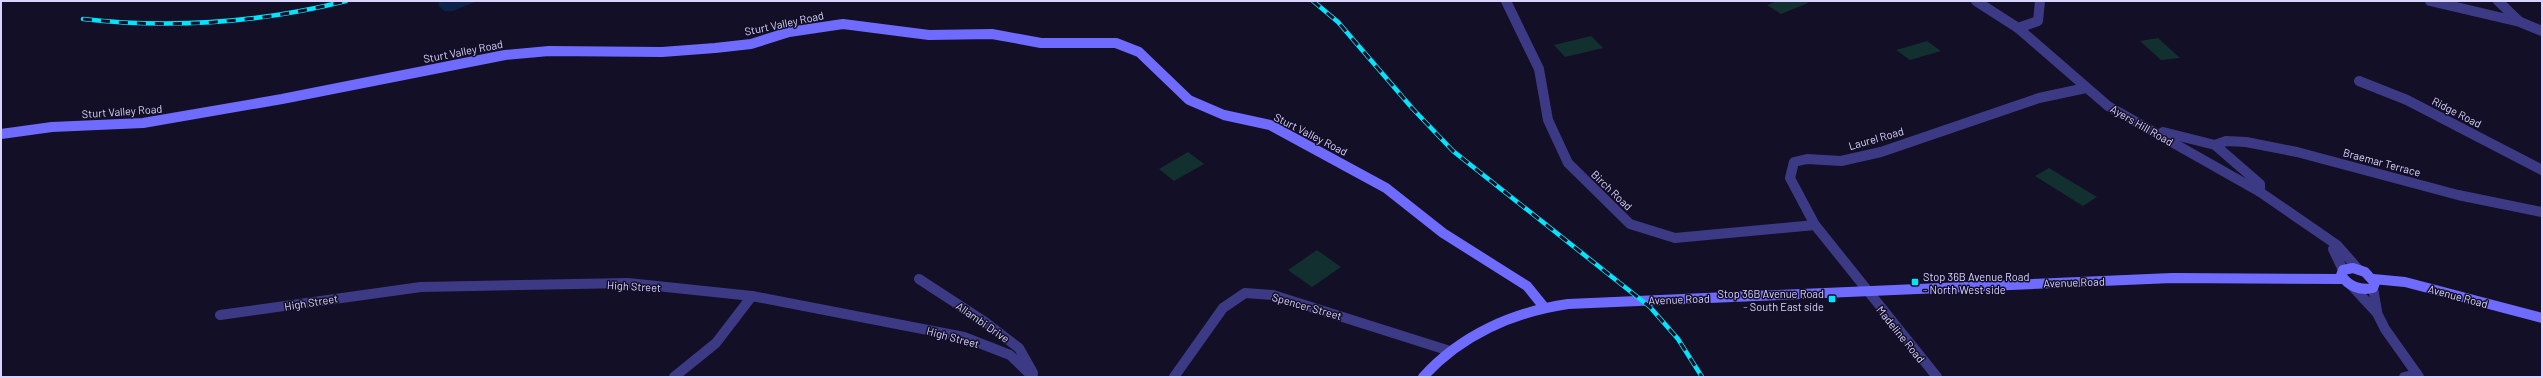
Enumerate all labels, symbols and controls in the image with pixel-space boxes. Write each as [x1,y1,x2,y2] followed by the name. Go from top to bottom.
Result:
[743,8,825,38] street label: Sturt Valley Road
[422,37,504,65] street label: Sturt Valley Road
[2430,94,2484,130] street label: Ridge Road
[81,102,163,120] street label: Sturt Valley Road
[2108,102,2176,148] street label: Ayers Hill Road
[1272,110,1350,158] street label: Sturt Valley Road
[1847,124,1905,152] street label: Laurel Road
[2342,145,2422,179] street label: Braemar Terrace
[1589,167,1635,213] street label: Birch Road
[1923,270,2029,296] place label: Stop 36B Avenue Road - North West side
[2043,274,2105,290] street label: Avenue Road
[1910,277,1920,287] marker: Stop 36B Avenue Road - North West side
[607,278,661,294] street label: High Street
[2427,282,2489,310] street label: Avenue Road
[1718,287,1824,313] place label: Stop 36B Avenue Road - South East side
[1271,290,1343,322] street label: Spencer Street
[283,291,339,313] street label: High Street
[1648,291,1710,307] street label: Avenue Road
[1827,294,1837,304] marker: Stop 36B Avenue Road - South East side
[954,299,1012,345] street label: Allambi Drive
[1874,303,1928,365] street label: Madeline Road
[925,324,981,350] street label: High Street

